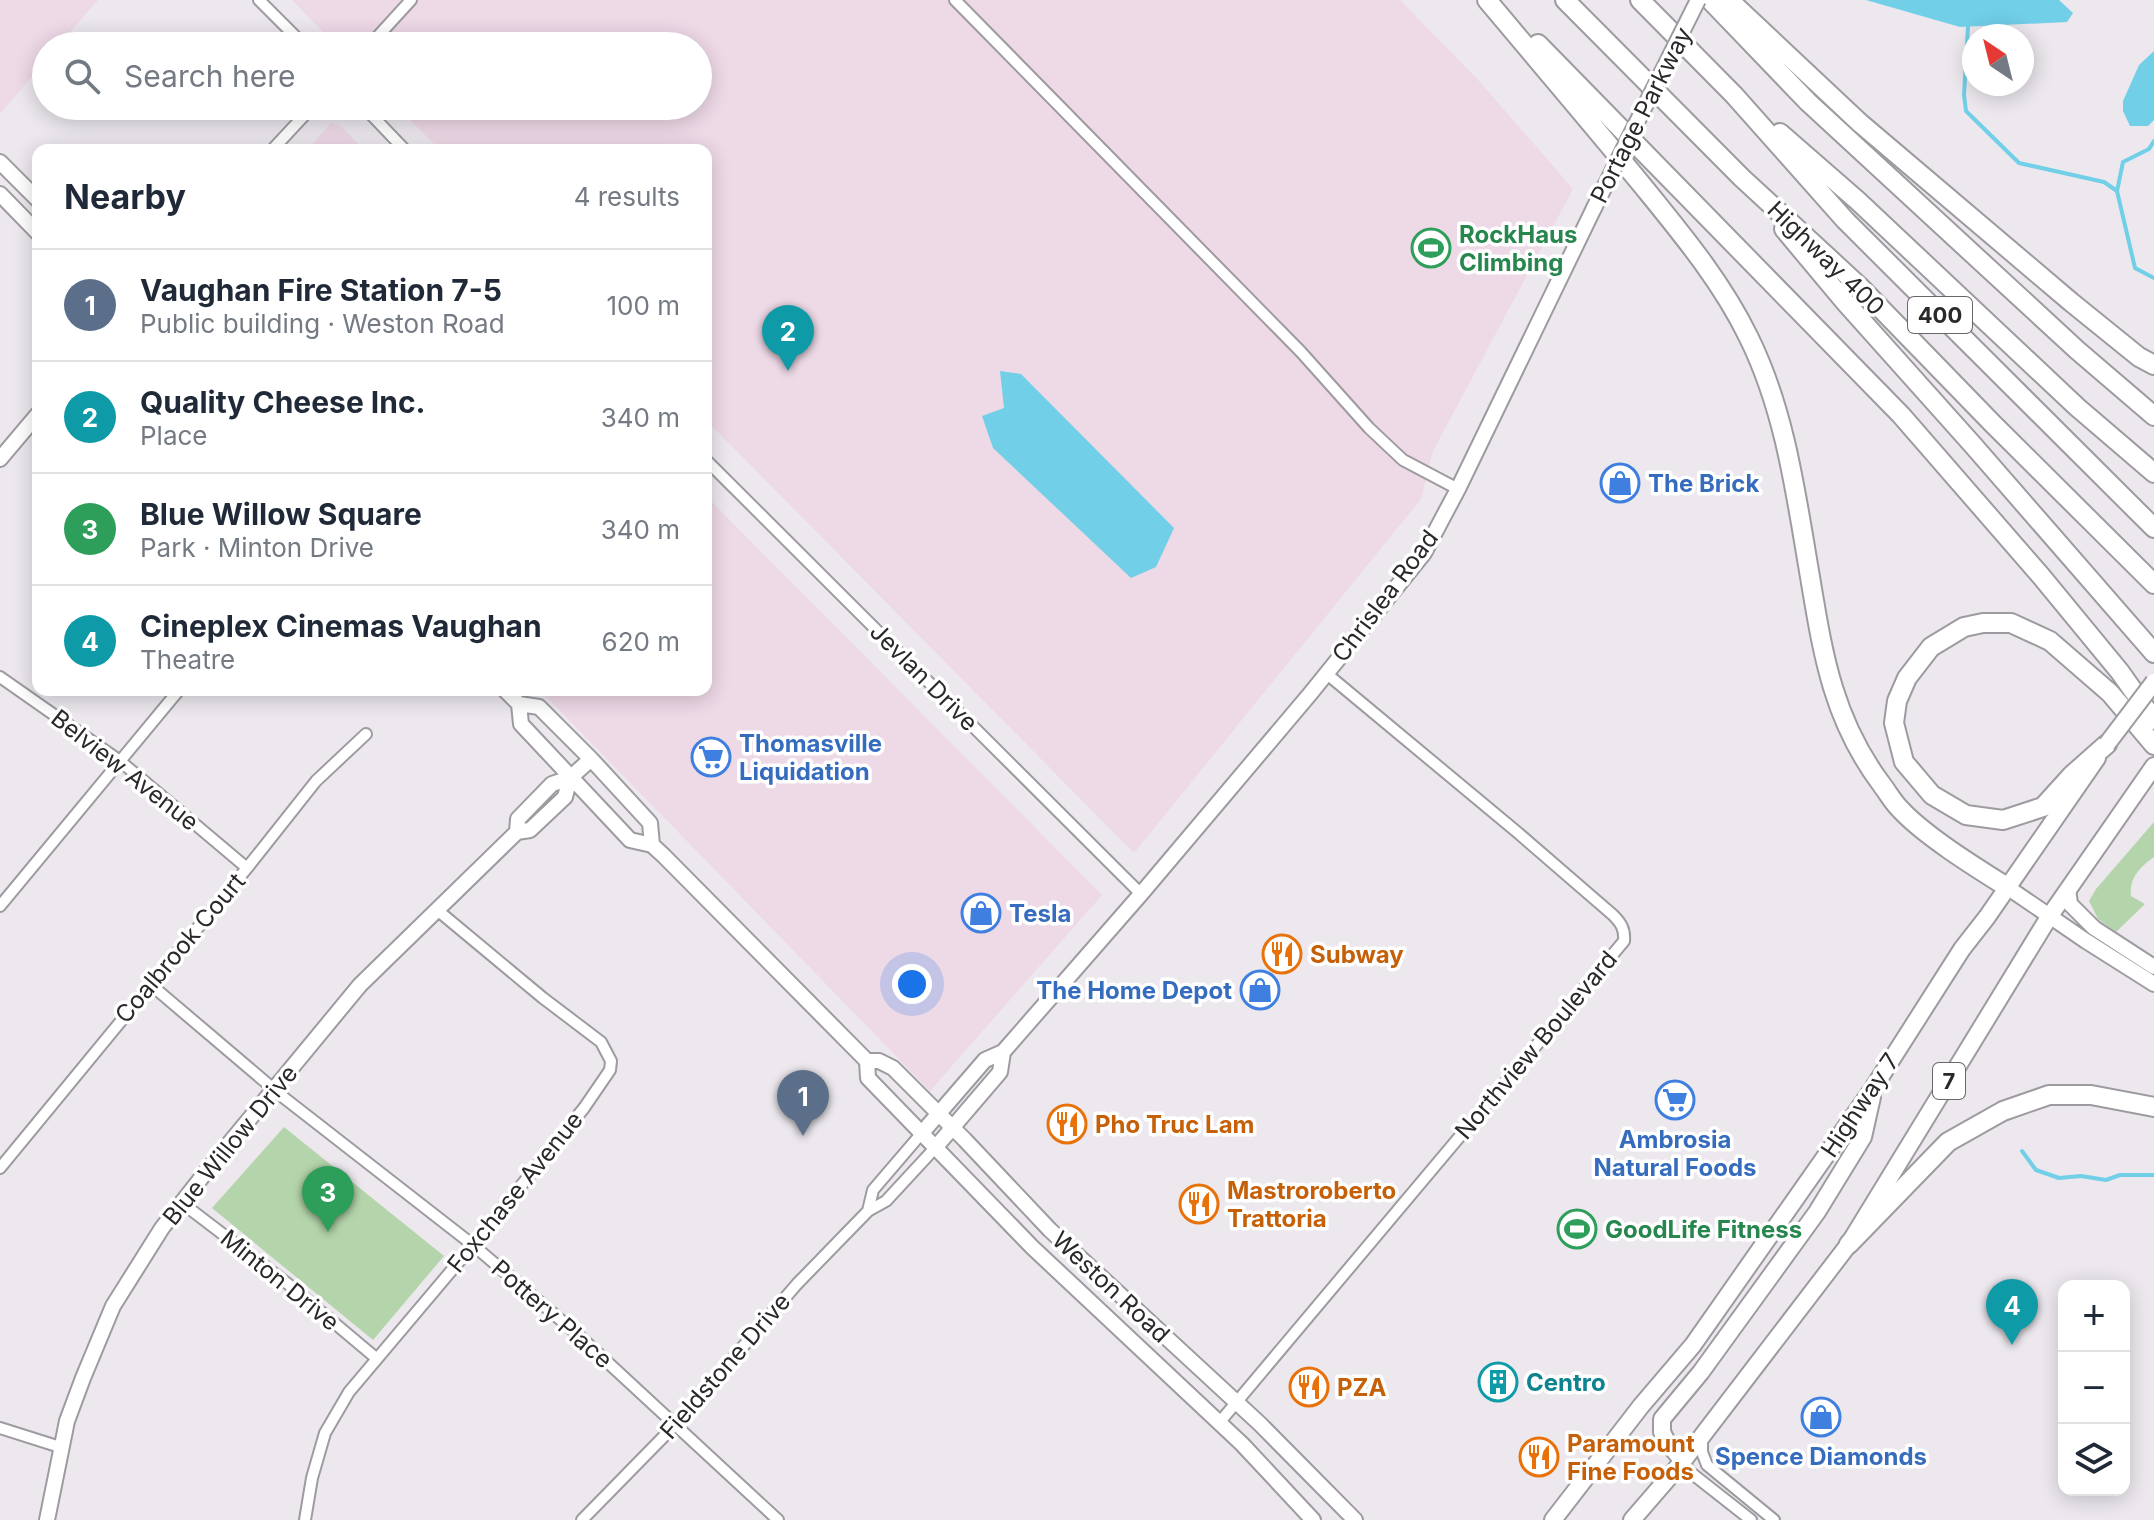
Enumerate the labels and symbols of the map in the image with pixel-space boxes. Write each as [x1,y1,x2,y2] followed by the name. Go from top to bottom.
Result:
[1584,22,1698,208] street label: Portage Parkway
[1962,24,2034,96] north arrow
[1761,195,1891,321] street label: Highway 400
[1459,220,1577,277] place label: RockHaus Climbing
[1410,227,1452,269] sports icon: RockHaus Climbing
[1908,297,1972,333] road number: 400
[762,305,814,371] pin: 2
[1599,462,1641,504] shop icon: The Brick
[1648,469,1759,498] place label: The Brick
[1326,524,1444,668] street label: Chrislea Road
[864,617,984,737] street label: Jevlan Drive
[45,703,205,837] street label: Belview Avenue
[739,729,882,786] place label: Thomasville Liquidation
[690,736,732,778] supermarket icon: Thomasville Liquidation
[109,867,251,1029] street label: Coalbrook Court
[960,892,1002,934] shop icon: Tesla
[1009,899,1071,928] place label: Tesla
[1261,933,1303,975] restaurant icon: Subway
[1310,940,1404,969] place label: Subway
[1449,945,1623,1145] street label: Northview Boulevard
[892,964,932,1004] your location
[1239,969,1281,1011] shop icon: The Home Depot
[1036,976,1232,1005] place label: The Home Depot
[1815,1047,1905,1163] street label: Highway 7
[157,1059,303,1231] street label: Blue Willow Drive
[1933,1063,1965,1099] road number: 7
[777,1070,829,1136] pin: 1
[1654,1079,1696,1121] supermarket icon: Ambrosia Natural Foods
[1046,1103,1088,1145] restaurant icon: Pho Truc Lam
[441,1106,589,1278] street label: Foxchase Avenue
[1095,1110,1254,1139] place label: Pho Truc Lam
[1594,1125,1756,1182] place label: Ambrosia Natural Foods
[302,1166,354,1232] pin: 3
[1227,1176,1396,1233] place label: Mastroroberto Trattoria
[1178,1183,1220,1225] restaurant icon: Mastroroberto Trattoria
[1556,1208,1598,1250] sports icon: GoodLife Fitness
[1605,1215,1802,1244] place label: GoodLife Fitness
[215,1223,345,1337] street label: Minton Drive
[1046,1225,1176,1349] street label: Weston Road
[486,1254,618,1374] street label: Pottery Place
[1986,1279,2038,1345] pin: 4
[654,1287,796,1445] street label: Fieldstone Drive
[1477,1361,1519,1403] building icon: Centro
[1288,1366,1330,1408] restaurant icon: PZA
[1526,1368,1606,1397] place label: Centro
[1337,1373,1386,1402] place label: PZA
[1800,1396,1842,1438] shop icon: Spence Diamonds
[1567,1429,1695,1486] place label: Paramount Fine Foods
[1518,1436,1560,1478] restaurant icon: Paramount Fine Foods
[1715,1442,1927,1471] place label: Spence Diamonds

